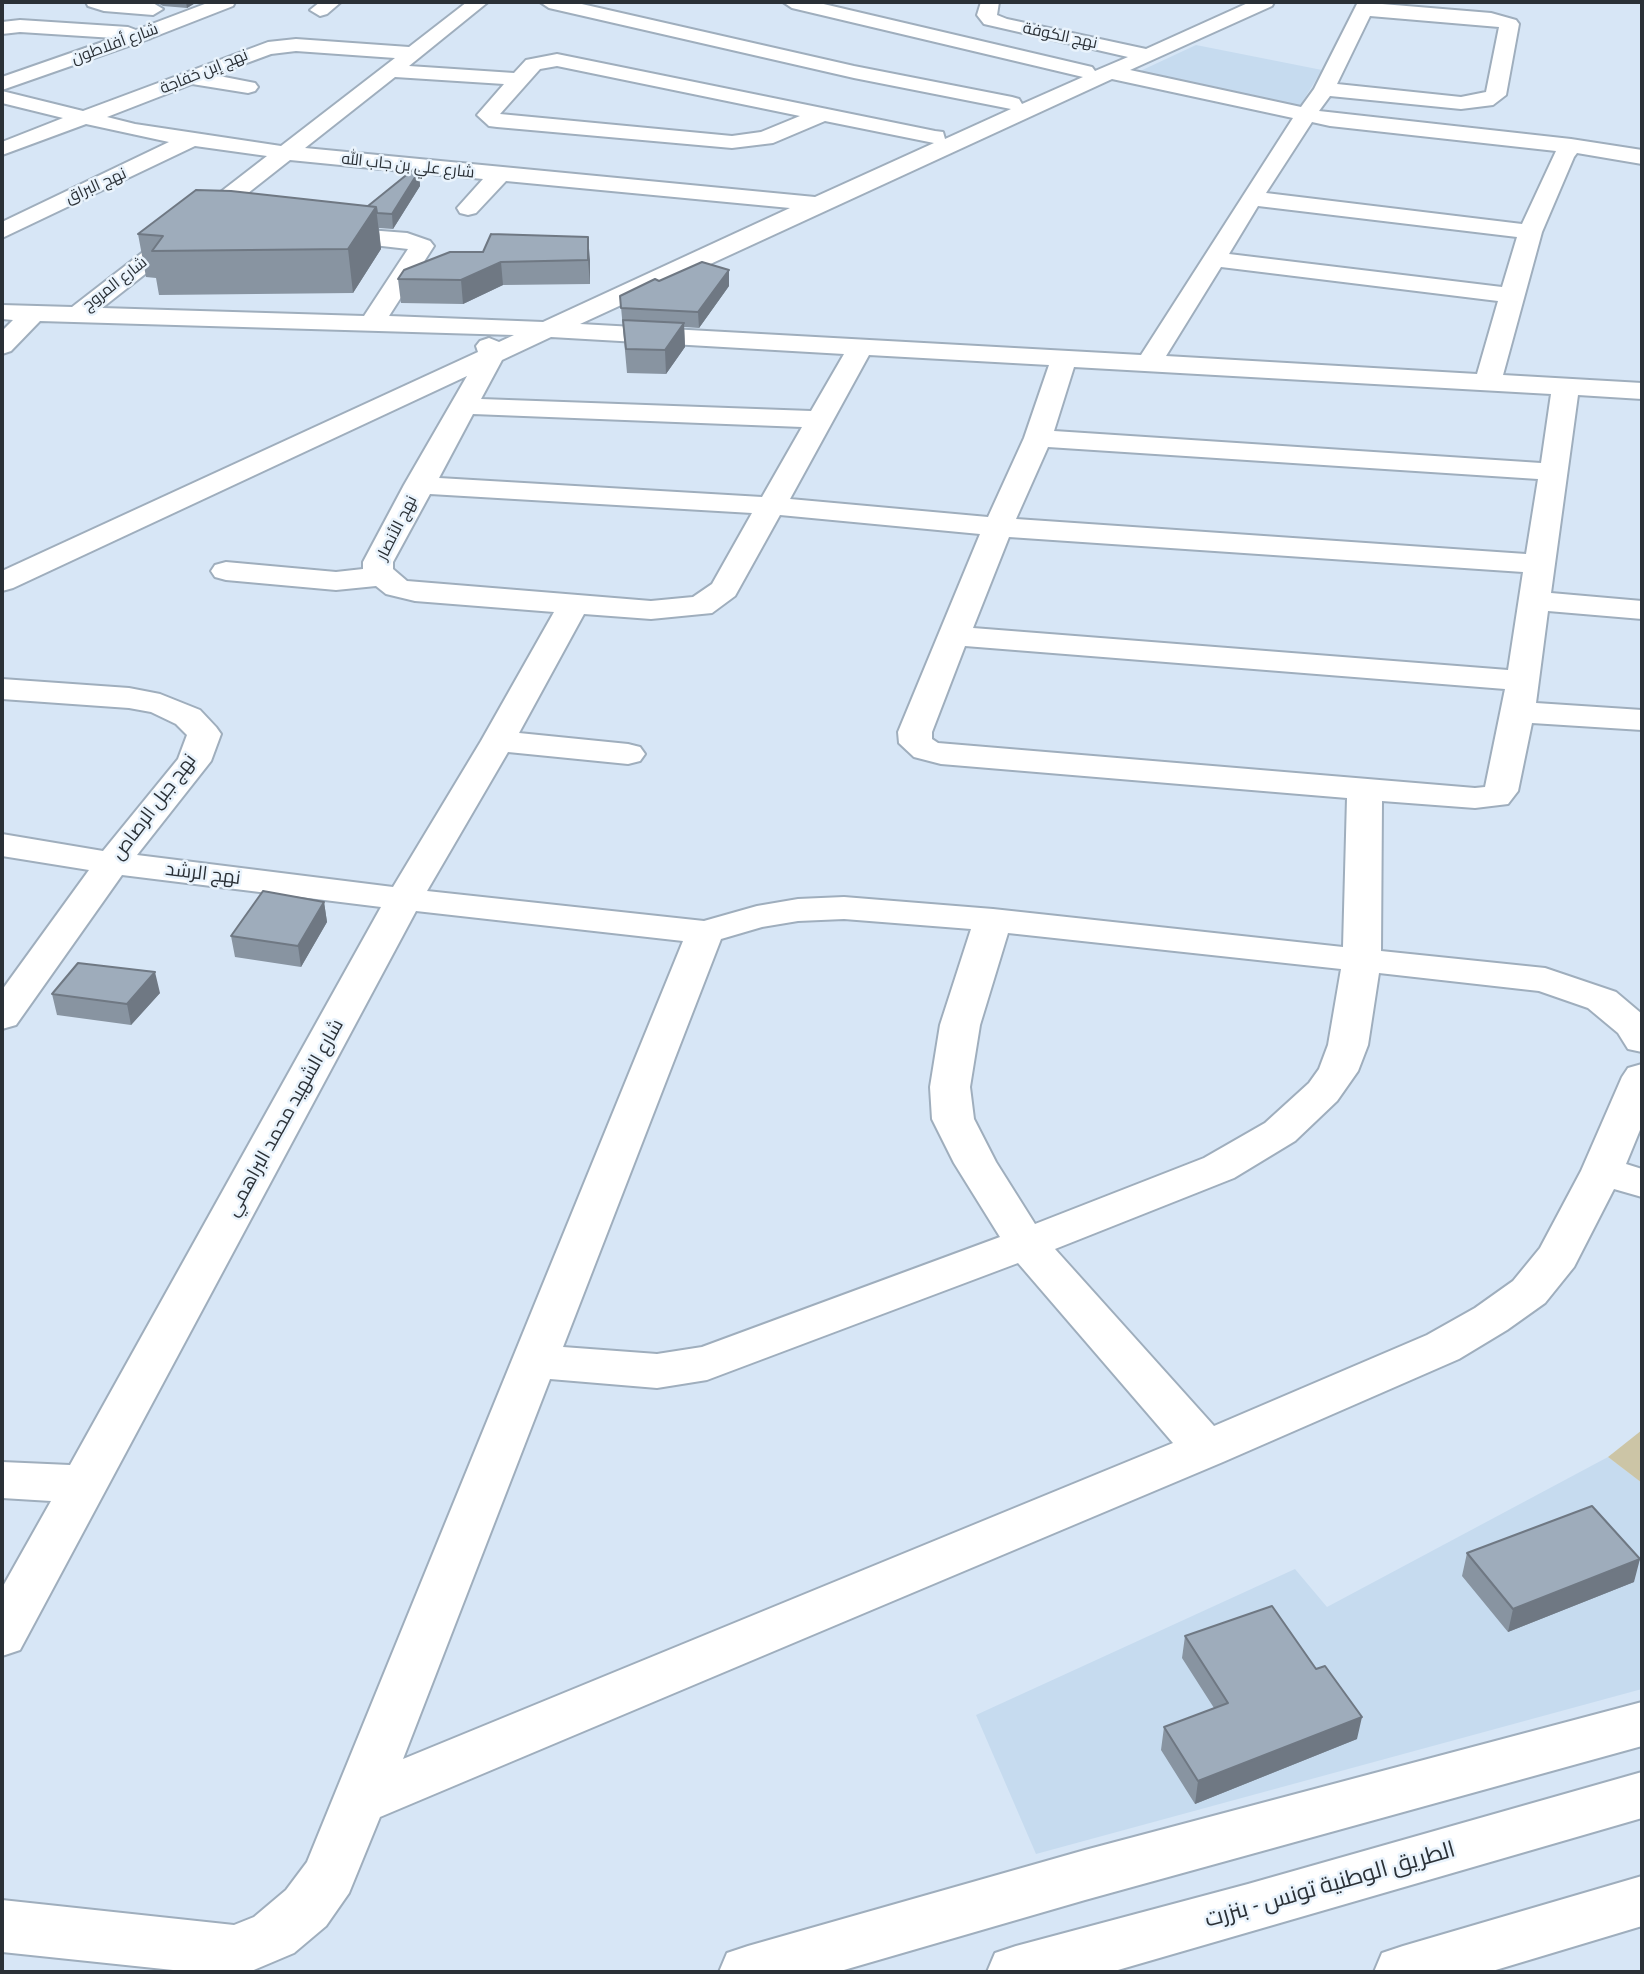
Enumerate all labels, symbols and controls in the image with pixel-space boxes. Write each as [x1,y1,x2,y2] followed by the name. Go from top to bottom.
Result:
[69,19,161,69] street label: شارع أفلاطون
[1021,19,1099,53] street label: نهج الكوفة
[157,46,251,98] street label: نهج إبن خفاجة
[340,149,476,183] street label: شارع علي بن جاب الله
[63,164,129,208] street label: نهج البراق
[79,253,151,315] street label: شارع المروج
[373,493,421,563] street label: نهج الأنصار
[107,749,201,865] street label: نهج جبل الرصاص
[164,858,242,890] street label: نهج الرشد
[221,1015,349,1221] street label: شارع الشهيد محمد البراهمي
[1202,1836,1458,1934] street label: الطريق الوطنية تونس - بنزرت

